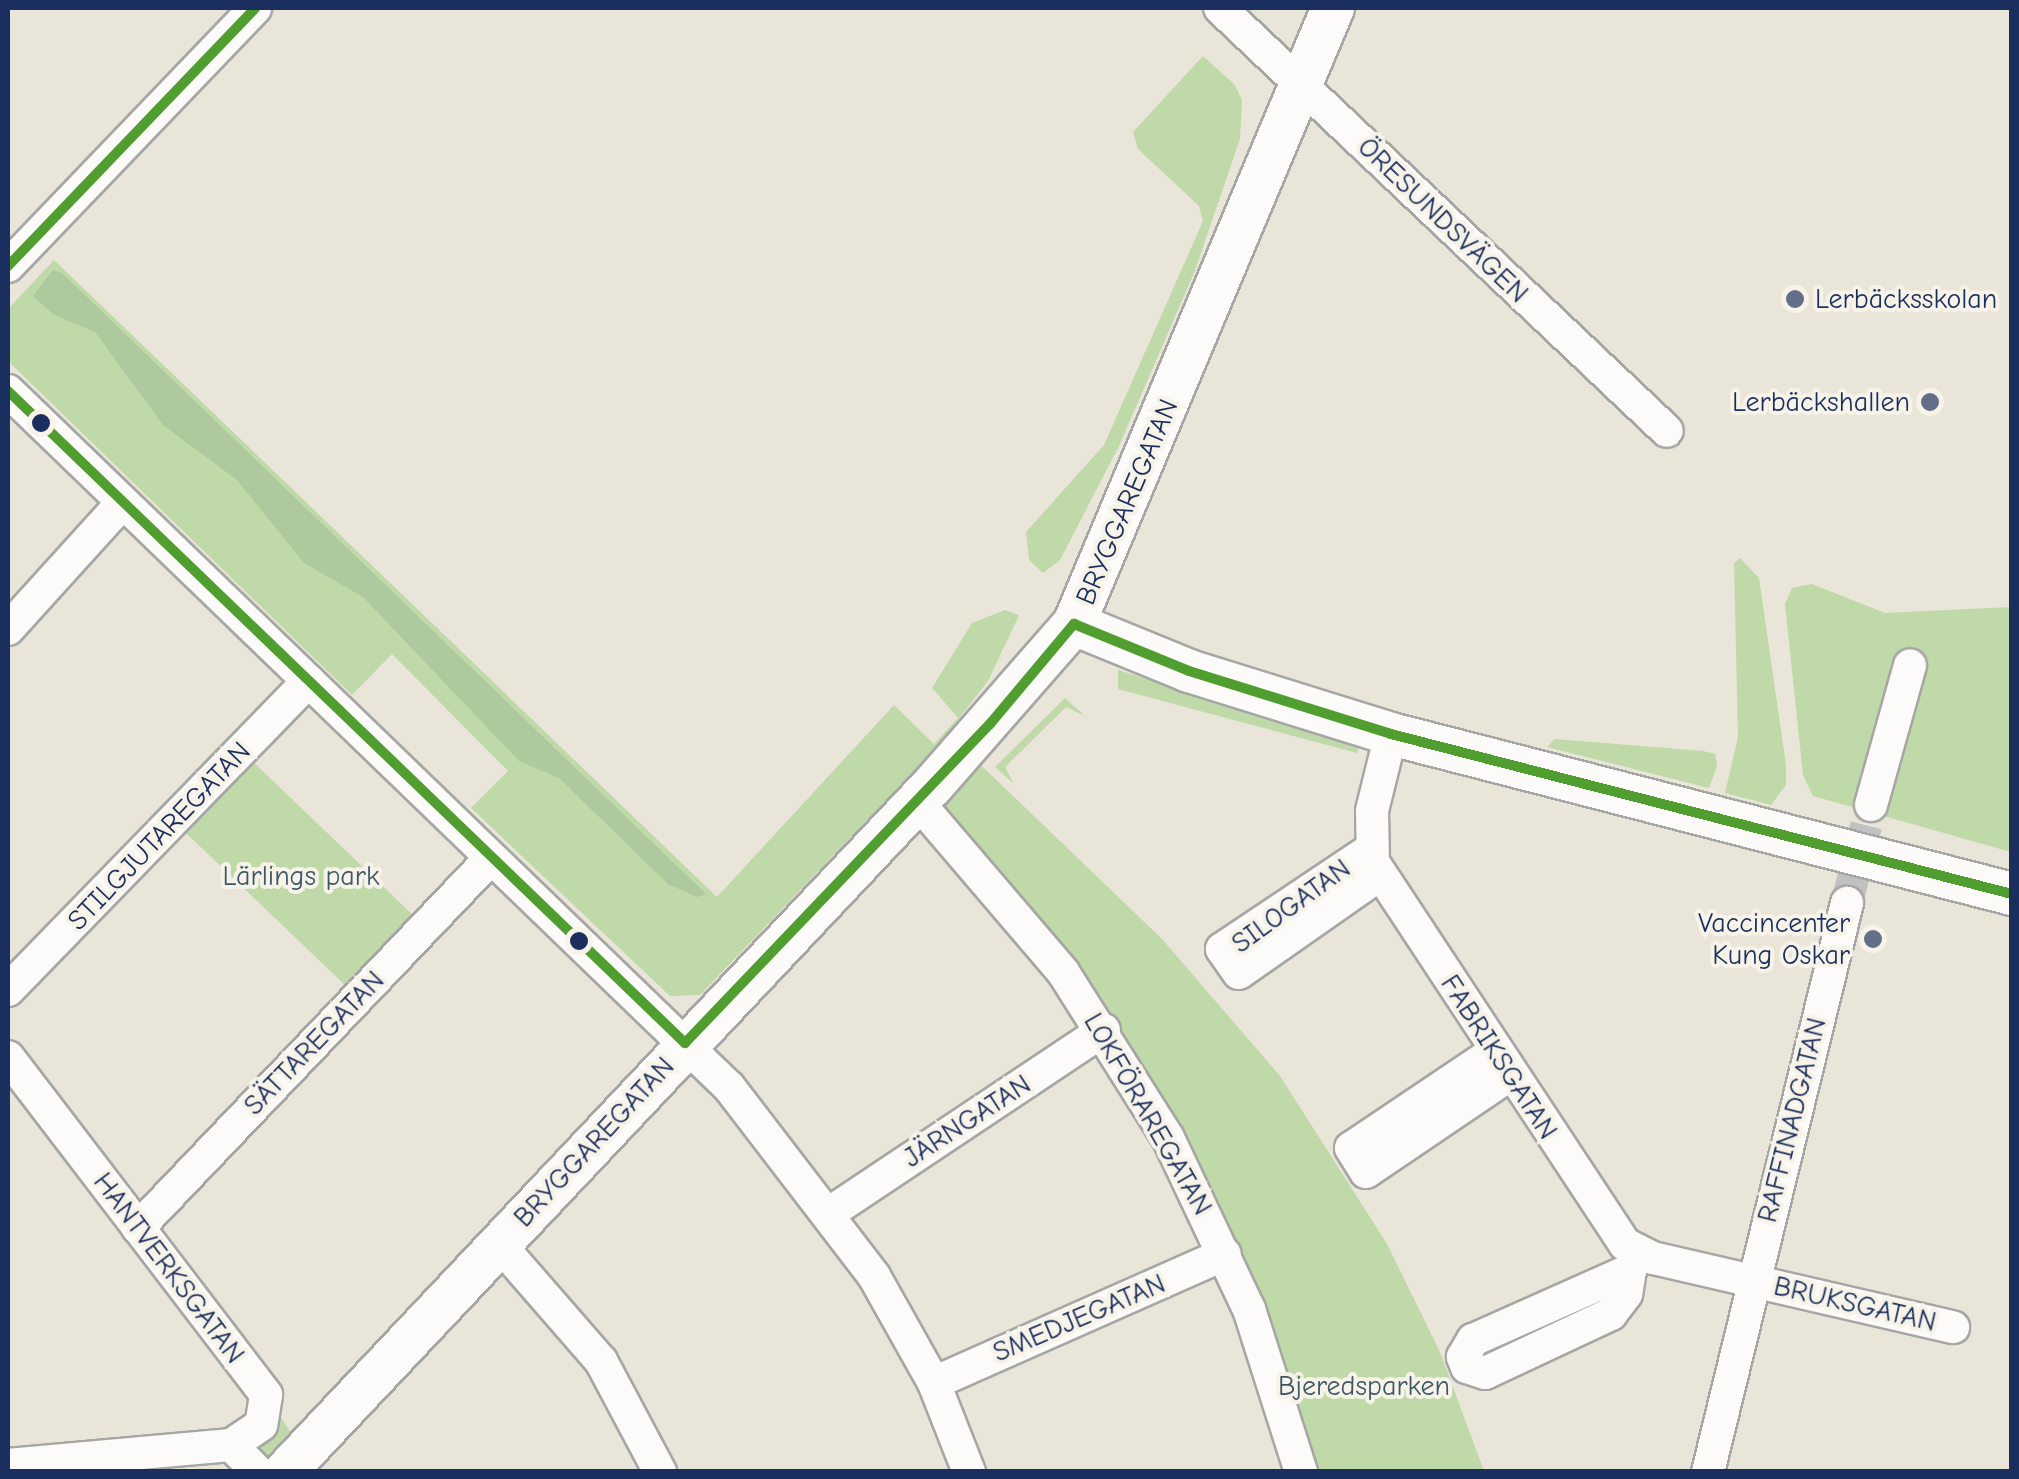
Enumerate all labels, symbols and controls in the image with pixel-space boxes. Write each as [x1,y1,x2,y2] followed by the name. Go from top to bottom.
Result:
[1351,130,1535,310] street label: ÖRESUNDSVÄGEN
[1815,282,1997,316] place label: Lerbäcksskolan
[1784,288,1806,310] marker: Lerbäcksskolan
[1732,385,1910,419] place label: Lerbäckshallen
[1919,391,1941,413] marker: Lerbäckshallen
[1069,394,1185,610] street label: BRYGGAREGATAN
[31,413,51,433] unlabelled marker
[60,735,258,937] street label: STILGJUTAREGATAN
[1225,852,1357,960] street label: SILOGATAN
[223,859,379,893] park label: Lärlings park
[1698,906,1850,972] place label: Vaccincenter Kung Oskar
[1860,926,1886,952] marker: Vaccincenter Kung Oskar
[569,931,589,951] unlabelled marker
[237,964,391,1122] street label: SÄTTAREGATAN
[1433,968,1565,1146] street label: FABRIKSGATAN
[1077,1007,1219,1221] street label: LOKFÖRAREGATAN
[1750,1014,1834,1226] street label: RAFFINADGATAN
[507,1050,681,1234] street label: BRYGGAREGATAN
[897,1067,1037,1175] street label: JÄRNGATAN
[86,1166,252,1370] street label: HANTVERKSGATAN
[988,1267,1170,1369] street label: SMEDJEGATAN
[1771,1269,1939,1339] street label: BRUKSGATAN
[1278,1369,1450,1403] park label: Bjeredsparken

